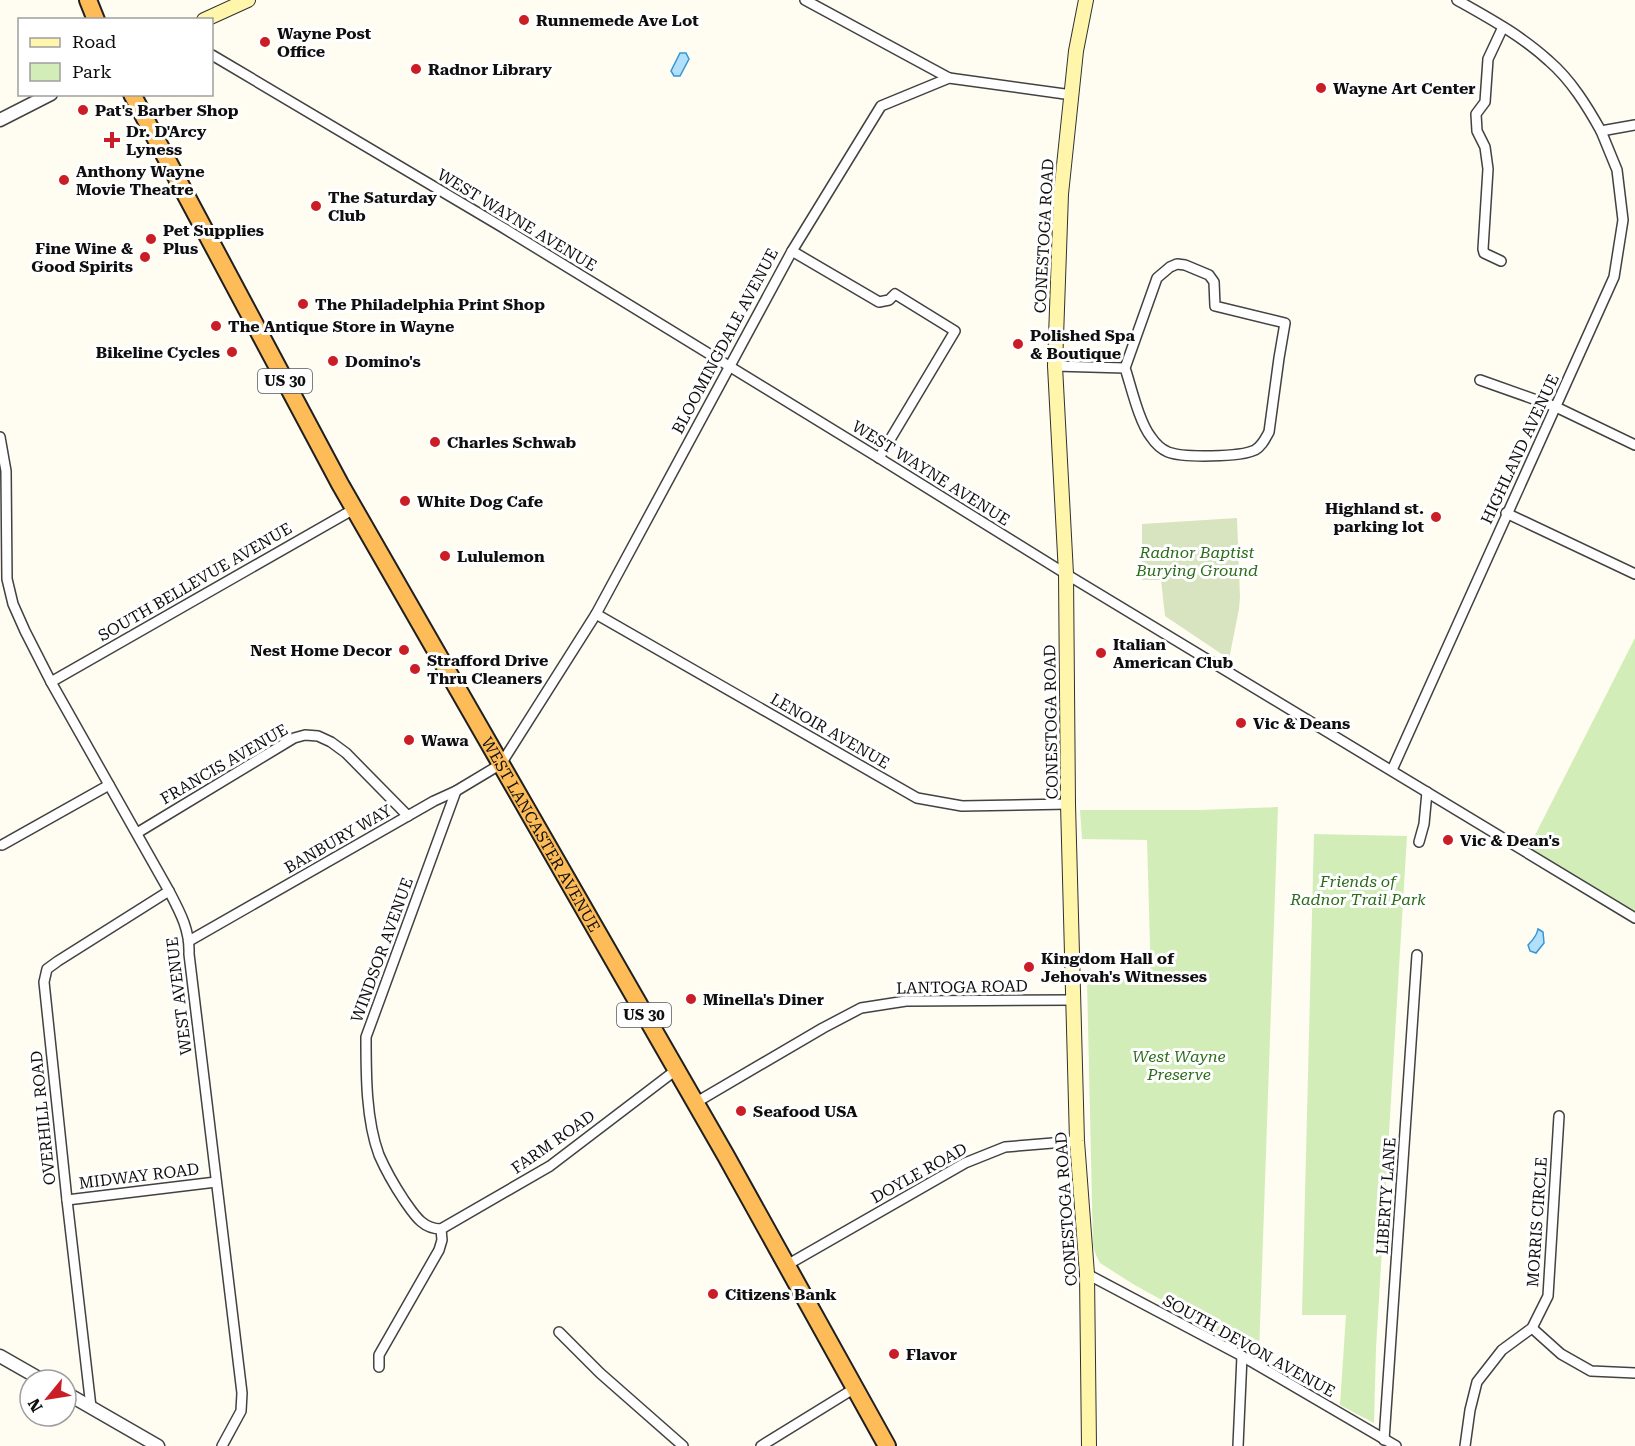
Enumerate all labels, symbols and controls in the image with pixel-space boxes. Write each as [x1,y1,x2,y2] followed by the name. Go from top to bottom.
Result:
[536,11,699,30] place label: Runnemede Ave Lot
[517,13,531,27] marker: Runnemede Ave Lot
[18,18,213,96] legend
[277,24,372,61] place label: Wayne Post Office
[72,31,117,52] text: Road
[258,35,272,49] marker: Wayne Post Office
[428,60,552,79] place label: Radnor Library
[72,61,112,82] text: Park
[409,62,423,76] marker: Radnor Library
[1333,79,1476,98] place label: Wayne Art Center
[1314,81,1328,95] marker: Wayne Art Center
[95,101,239,120] place label: Pat's Barber Shop
[76,103,90,117] marker: Pat's Barber Shop
[126,122,207,159] place label: Dr. D'Arcy Lyness
[103,131,121,149] marker: Dr. D'Arcy Lyness
[1030,158,1058,314] street label: CONESTOGA ROAD
[76,162,205,199] place label: Anthony Wayne Movie Theatre
[434,165,600,275] street label: WEST WAYNE AVENUE
[57,173,71,187] marker: Anthony Wayne Movie Theatre
[328,188,437,225] place label: The Saturday Club
[309,199,323,213] marker: The Saturday Club
[163,221,264,258] place label: Pet Supplies Plus
[144,232,158,246] marker: Pet Supplies Plus
[31,239,133,276] place label: Fine Wine & Good Spirits
[668,245,782,437] street label: BLOOMINGDALE AVENUE
[138,250,152,264] marker: Fine Wine & Good Spirits
[315,295,545,314] place label: The Philadelphia Print Shop
[296,297,310,311] marker: The Philadelphia Print Shop
[228,317,454,336] place label: The Antique Store in Wayne
[209,319,223,333] marker: The Antique Store in Wayne
[1030,326,1136,363] place label: Polished Spa & Boutique
[1011,337,1025,351] marker: Polished Spa & Boutique
[96,343,220,362] place label: Bikeline Cycles
[225,345,239,359] marker: Bikeline Cycles
[345,352,421,371] place label: Domino's
[326,354,340,368] marker: Domino's
[258,369,312,393] road number: US 30
[1477,371,1563,527] street label: HIGHLAND AVENUE
[849,417,1013,529] street label: WEST WAYNE AVENUE
[447,433,577,452] place label: Charles Schwab
[428,435,442,449] marker: Charles Schwab
[417,492,543,511] place label: White Dog Cafe
[398,494,412,508] marker: White Dog Cafe
[1325,499,1424,536] place label: Highland st. parking lot
[1429,510,1443,524] marker: Highland st. parking lot
[95,519,295,645] street label: SOUTH BELLEVUE AVENUE
[1135,543,1258,580] park label: Radnor Baptist Burying Ground
[457,547,545,566] place label: Lululemon
[438,549,452,563] marker: Lululemon
[1113,635,1234,672] place label: Italian American Club
[250,641,392,660] place label: Nest Home Decor
[397,643,411,657] marker: Nest Home Decor
[1040,644,1062,800] street label: CONESTOGA ROAD
[1094,646,1108,660] marker: Italian American Club
[427,651,548,688] place label: Strafford Drive Thru Cleaners
[408,662,422,676] marker: Strafford Drive Thru Cleaners
[767,689,893,773] street label: LENOIR AVENUE
[1253,714,1350,733] place label: Vic & Deans
[1234,716,1248,730] marker: Vic & Deans
[157,720,291,808] street label: FRANCIS AVENUE
[421,731,469,750] place label: Wawa
[402,733,416,747] marker: Wawa
[478,733,605,935] street label: WEST LANCASTER AVENUE
[281,801,395,877] street label: BANBURY WAY
[1460,831,1560,850] place label: Vic & Dean's
[1441,833,1455,847] marker: Vic & Dean's
[1289,872,1426,909] park label: Friends of Radnor Trail Park
[347,875,417,1025] street label: WINDSOR AVENUE
[162,936,196,1056] street label: WEST AVENUE
[1041,949,1207,986] place label: Kingdom Hall of Jehovah's Witnesses
[1022,960,1036,974] marker: Kingdom Hall of Jehovah's Witnesses
[896,976,1028,998] street label: LANTOGA ROAD
[703,990,824,1009] place label: Minella's Diner
[684,992,698,1006] marker: Minella's Diner
[617,1003,671,1027] road number: US 30
[1132,1047,1226,1084] park label: West Wayne Preserve
[26,1050,60,1186] street label: OVERHILL ROAD
[753,1102,858,1121] place label: Seafood USA
[734,1104,748,1118] marker: Seafood USA
[508,1106,598,1178] street label: FARM ROAD
[1051,1131,1081,1287] street label: CONESTOGA ROAD
[1372,1137,1400,1255] street label: LIBERTY LANE
[868,1139,970,1207] street label: DOYLE ROAD
[1523,1156,1551,1288] street label: MORRIS CIRCLE
[78,1159,200,1193] street label: MIDWAY ROAD
[725,1285,837,1304] place label: Citizens Bank
[706,1287,720,1301] marker: Citizens Bank
[1160,1291,1338,1401] street label: SOUTH DEVON AVENUE
[906,1345,957,1364] place label: Flavor
[887,1347,901,1361] marker: Flavor
[18,1368,78,1428] north arrow
[24,1395,47,1415] text: N

